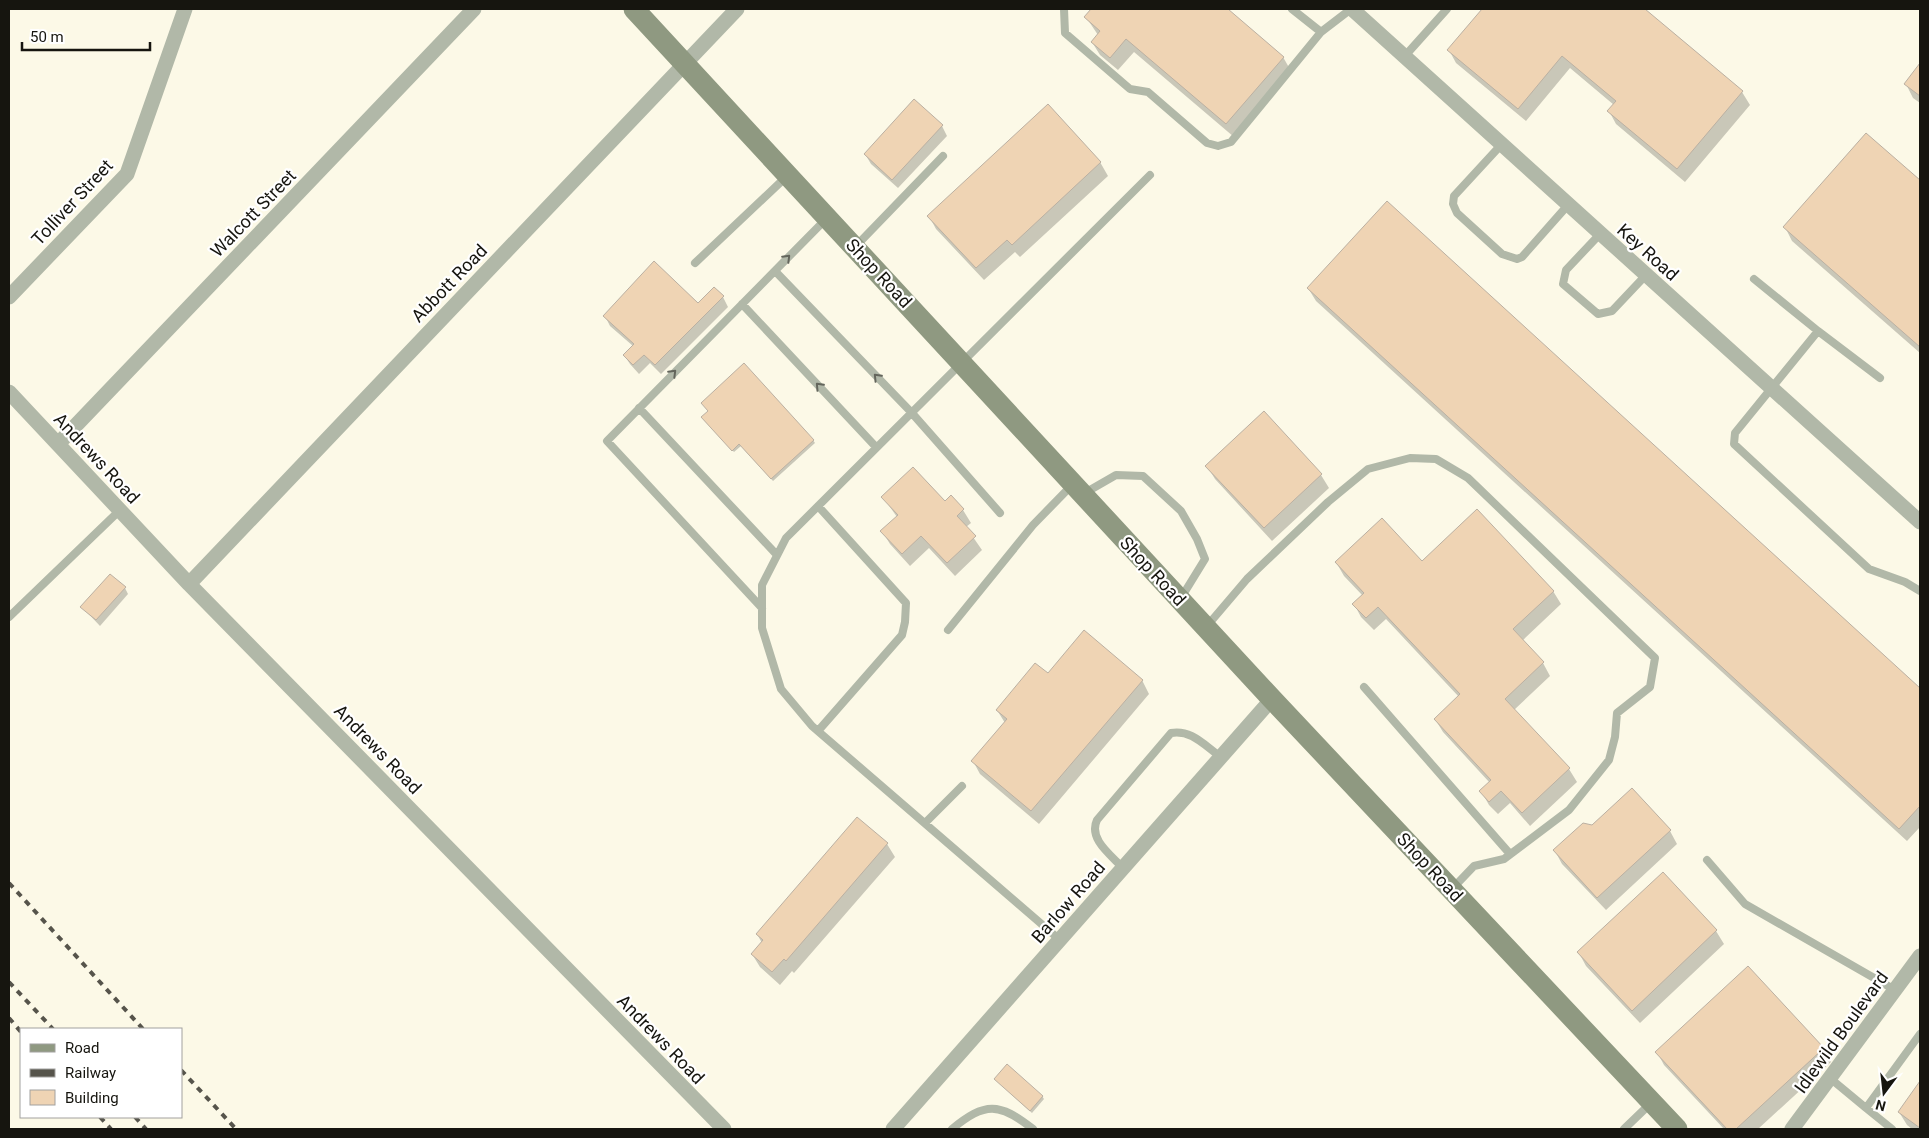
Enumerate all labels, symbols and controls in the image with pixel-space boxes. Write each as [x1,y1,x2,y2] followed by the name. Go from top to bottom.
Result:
[22,20,150,52] scale bar
[30,28,64,46] text: 50 m
[27,155,117,249] street label: Tolliver Street
[206,165,300,261] street label: Walcott Street
[1613,219,1683,285] street label: Key Road
[842,234,916,312] street label: Shop Road
[407,240,491,326] street label: Abbott Road
[782,255,791,264] one-way arrow
[667,370,676,379] one-way arrow
[874,374,883,383] one-way arrow
[816,383,825,392] one-way arrow
[50,408,144,508] street label: Andrews Road
[1116,532,1190,610] street label: Shop Road
[330,700,426,798] street label: Andrews Road
[1393,828,1467,906] street label: Shop Road
[1027,857,1109,947] street label: Barlow Road
[1790,967,1892,1097] street label: Idlewild Boulevard
[613,990,709,1088] street label: Andrews Road
[20,1028,182,1118] legend
[65,1039,99,1057] text: Road
[65,1064,116,1082] text: Railway
[1859,1068,1909,1118] north arrow
[65,1089,119,1107] text: Building
[1874,1097,1887,1115] text: N

